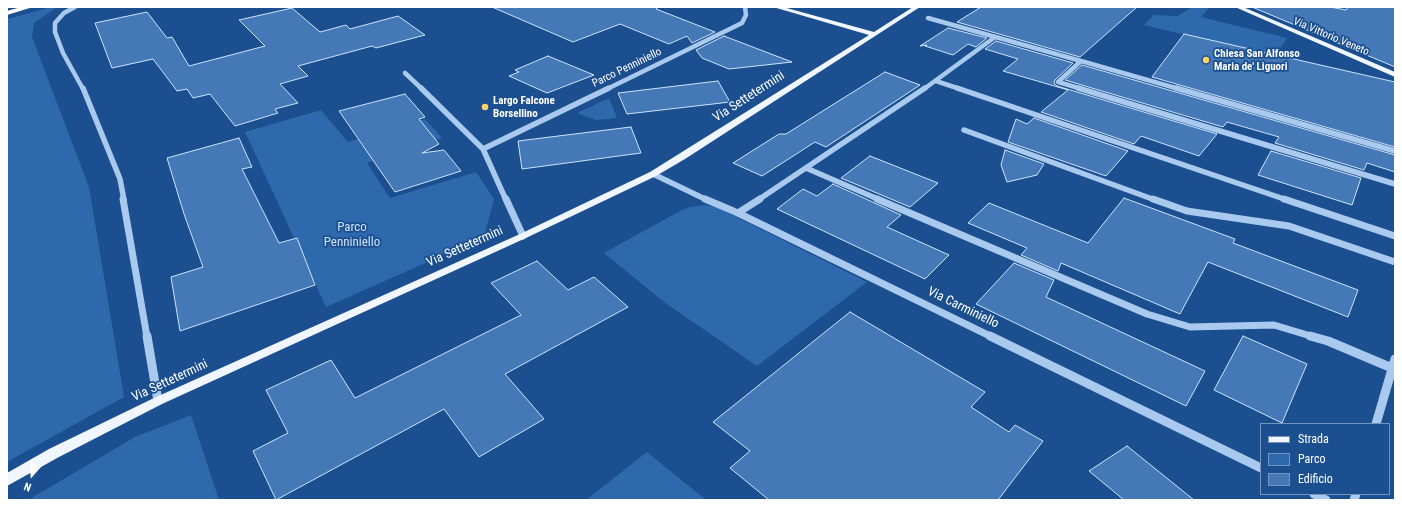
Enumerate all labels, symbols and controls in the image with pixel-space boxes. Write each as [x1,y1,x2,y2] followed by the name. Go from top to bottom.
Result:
[1291,15,1371,59] street label: Via Vittorio Veneto
[590,45,664,91] street label: Parco Penniniello
[1214,47,1300,73] place label: Chiesa San Alfonso Maria de' Liguori
[1201,55,1211,65] marker: Chiesa San Alfonso Maria de' Liguori
[710,68,788,126] street label: Via Settetermini
[493,94,555,120] place label: Largo Falcone Borsellino
[480,102,490,112] marker: Largo Falcone Borsellino
[324,220,380,251] park label: Parco Penniniello
[424,223,506,271] street label: Via Settetermini
[925,284,1001,332] street label: Via Carminiello
[130,357,210,405] street label: Via Settetermini
[1260,423,1390,495] legend
[1298,432,1329,446] text: Strada
[1298,452,1325,466] text: Parco
[12,455,52,495] north arrow
[1298,472,1333,486] text: Edificio
[22,479,33,494] text: N

